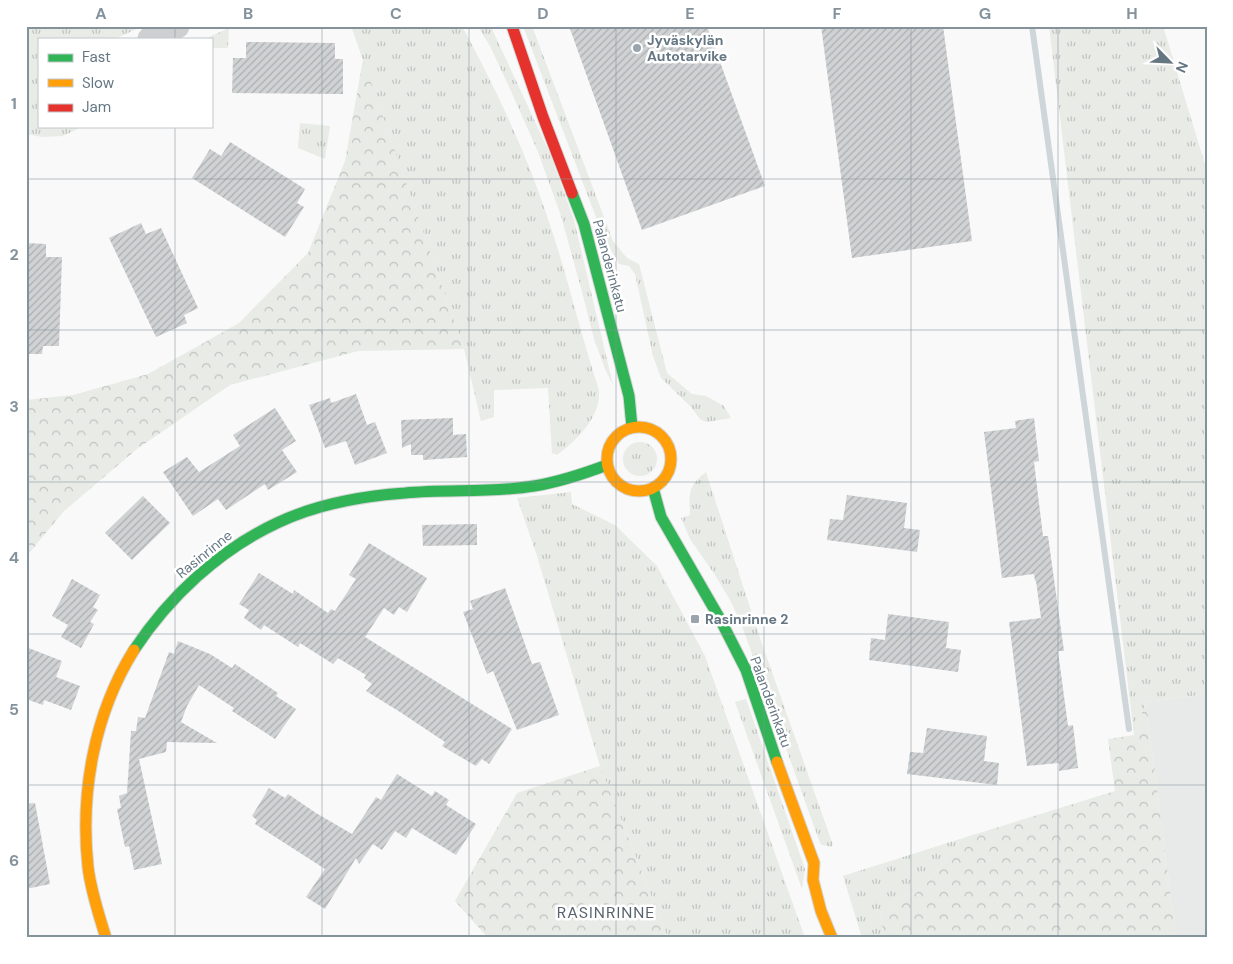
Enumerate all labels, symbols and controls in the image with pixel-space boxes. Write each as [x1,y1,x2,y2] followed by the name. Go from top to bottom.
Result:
[95,3,107,24] text: A
[243,3,253,24] text: B
[390,3,402,24] text: C
[537,3,549,24] text: D
[685,3,695,24] text: E
[833,3,842,24] text: F
[979,3,991,24] text: G
[1126,3,1138,24] text: H
[647,31,727,65] place label: Jyväskylän Autotarvike
[38,38,212,128] legend
[1146,38,1196,88] north arrow
[631,42,643,54] marker: Jyväskylän Autotarvike
[82,47,111,67] text: Fast
[1172,59,1192,76] text: N
[82,73,115,93] text: Slow
[11,93,17,114] text: 1
[82,97,111,117] text: Jam
[589,218,631,314] street label: Palanderinkatu
[9,244,19,265] text: 2
[9,396,19,417] text: 3
[172,526,236,582] street label: Rasinrinne
[9,547,19,568] text: 4
[705,610,788,628] place label: Rasinrinne 2
[689,613,701,625] marker: Rasinrinne 2
[746,654,796,750] street label: Palanderinkatu
[9,699,19,720] text: 5
[9,850,19,871] text: 6
[557,902,655,923] district label: RASINRINNE

